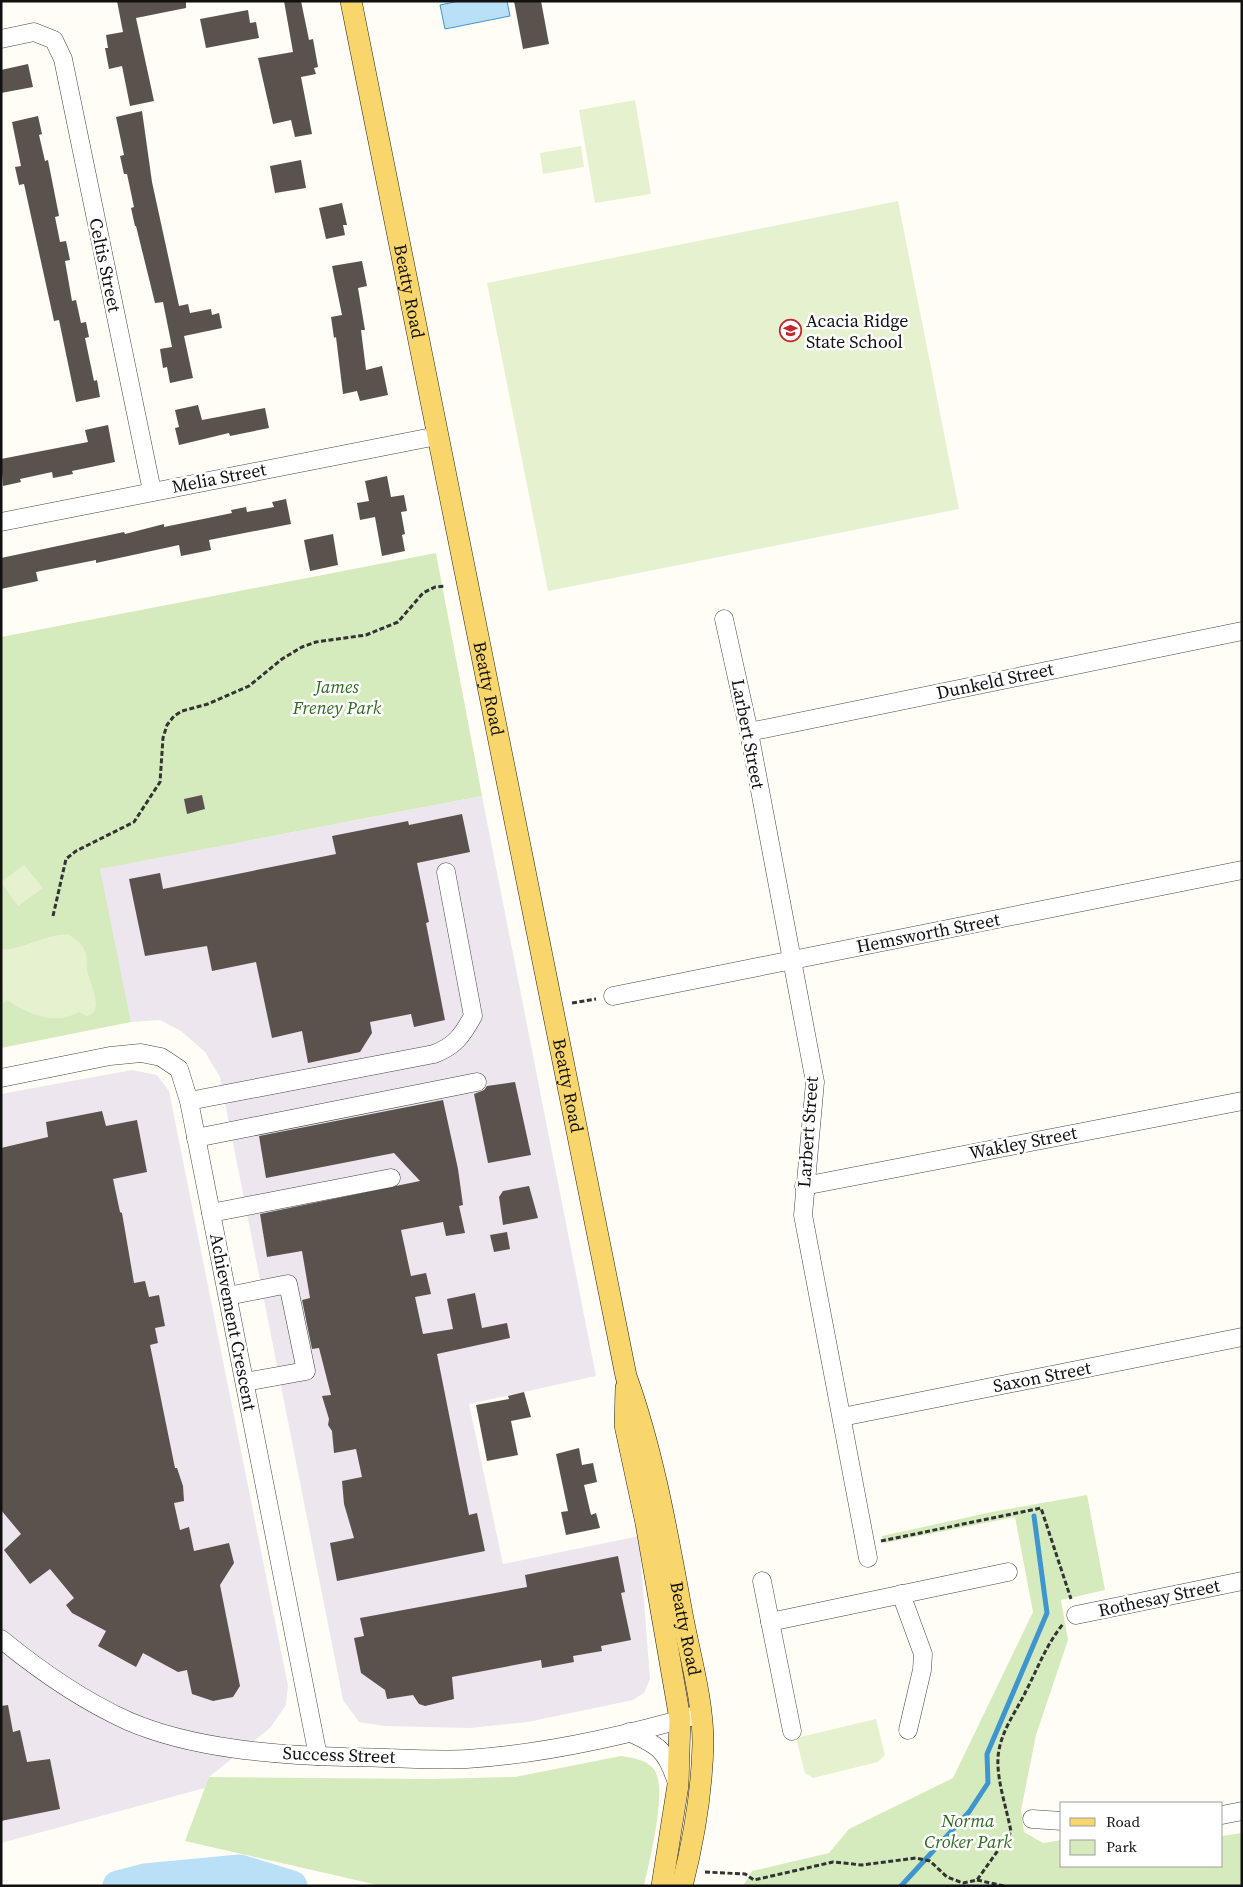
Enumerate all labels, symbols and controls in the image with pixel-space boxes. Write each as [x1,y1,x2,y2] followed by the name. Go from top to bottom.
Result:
[83,216,128,314] street label: Celtis Street
[388,242,431,340] street label: Beatty Road
[806,308,908,354] place label: Acacia Ridge State School
[778,319,802,343] school or university icon: Acacia Ridge State School
[170,456,268,499] street label: Melia Street
[467,639,511,738] street label: Beatty Road
[934,656,1056,705] street label: Dunkeld Street
[292,674,382,720] park label: James Freney Park
[726,677,771,791] street label: Larbert Street
[854,906,1002,959] street label: Hemsworth Street
[547,1036,590,1135] street label: Beatty Road
[791,1075,824,1188] street label: Larbert Street
[967,1120,1079,1165] street label: Wakley Street
[204,1231,263,1413] street label: Achievement Crescent
[991,1355,1093,1398] street label: Saxon Street
[1096,1572,1222,1623] street label: Rothesay Street
[664,1579,708,1678] street label: Beatty Road
[282,1740,396,1769] street label: Success Street
[1060,1802,1223,1867] legend
[924,1808,1012,1854] park label: Norma Croker Park
[1106,1811,1140,1832] text: Road
[1106,1836,1138,1857] text: Park

